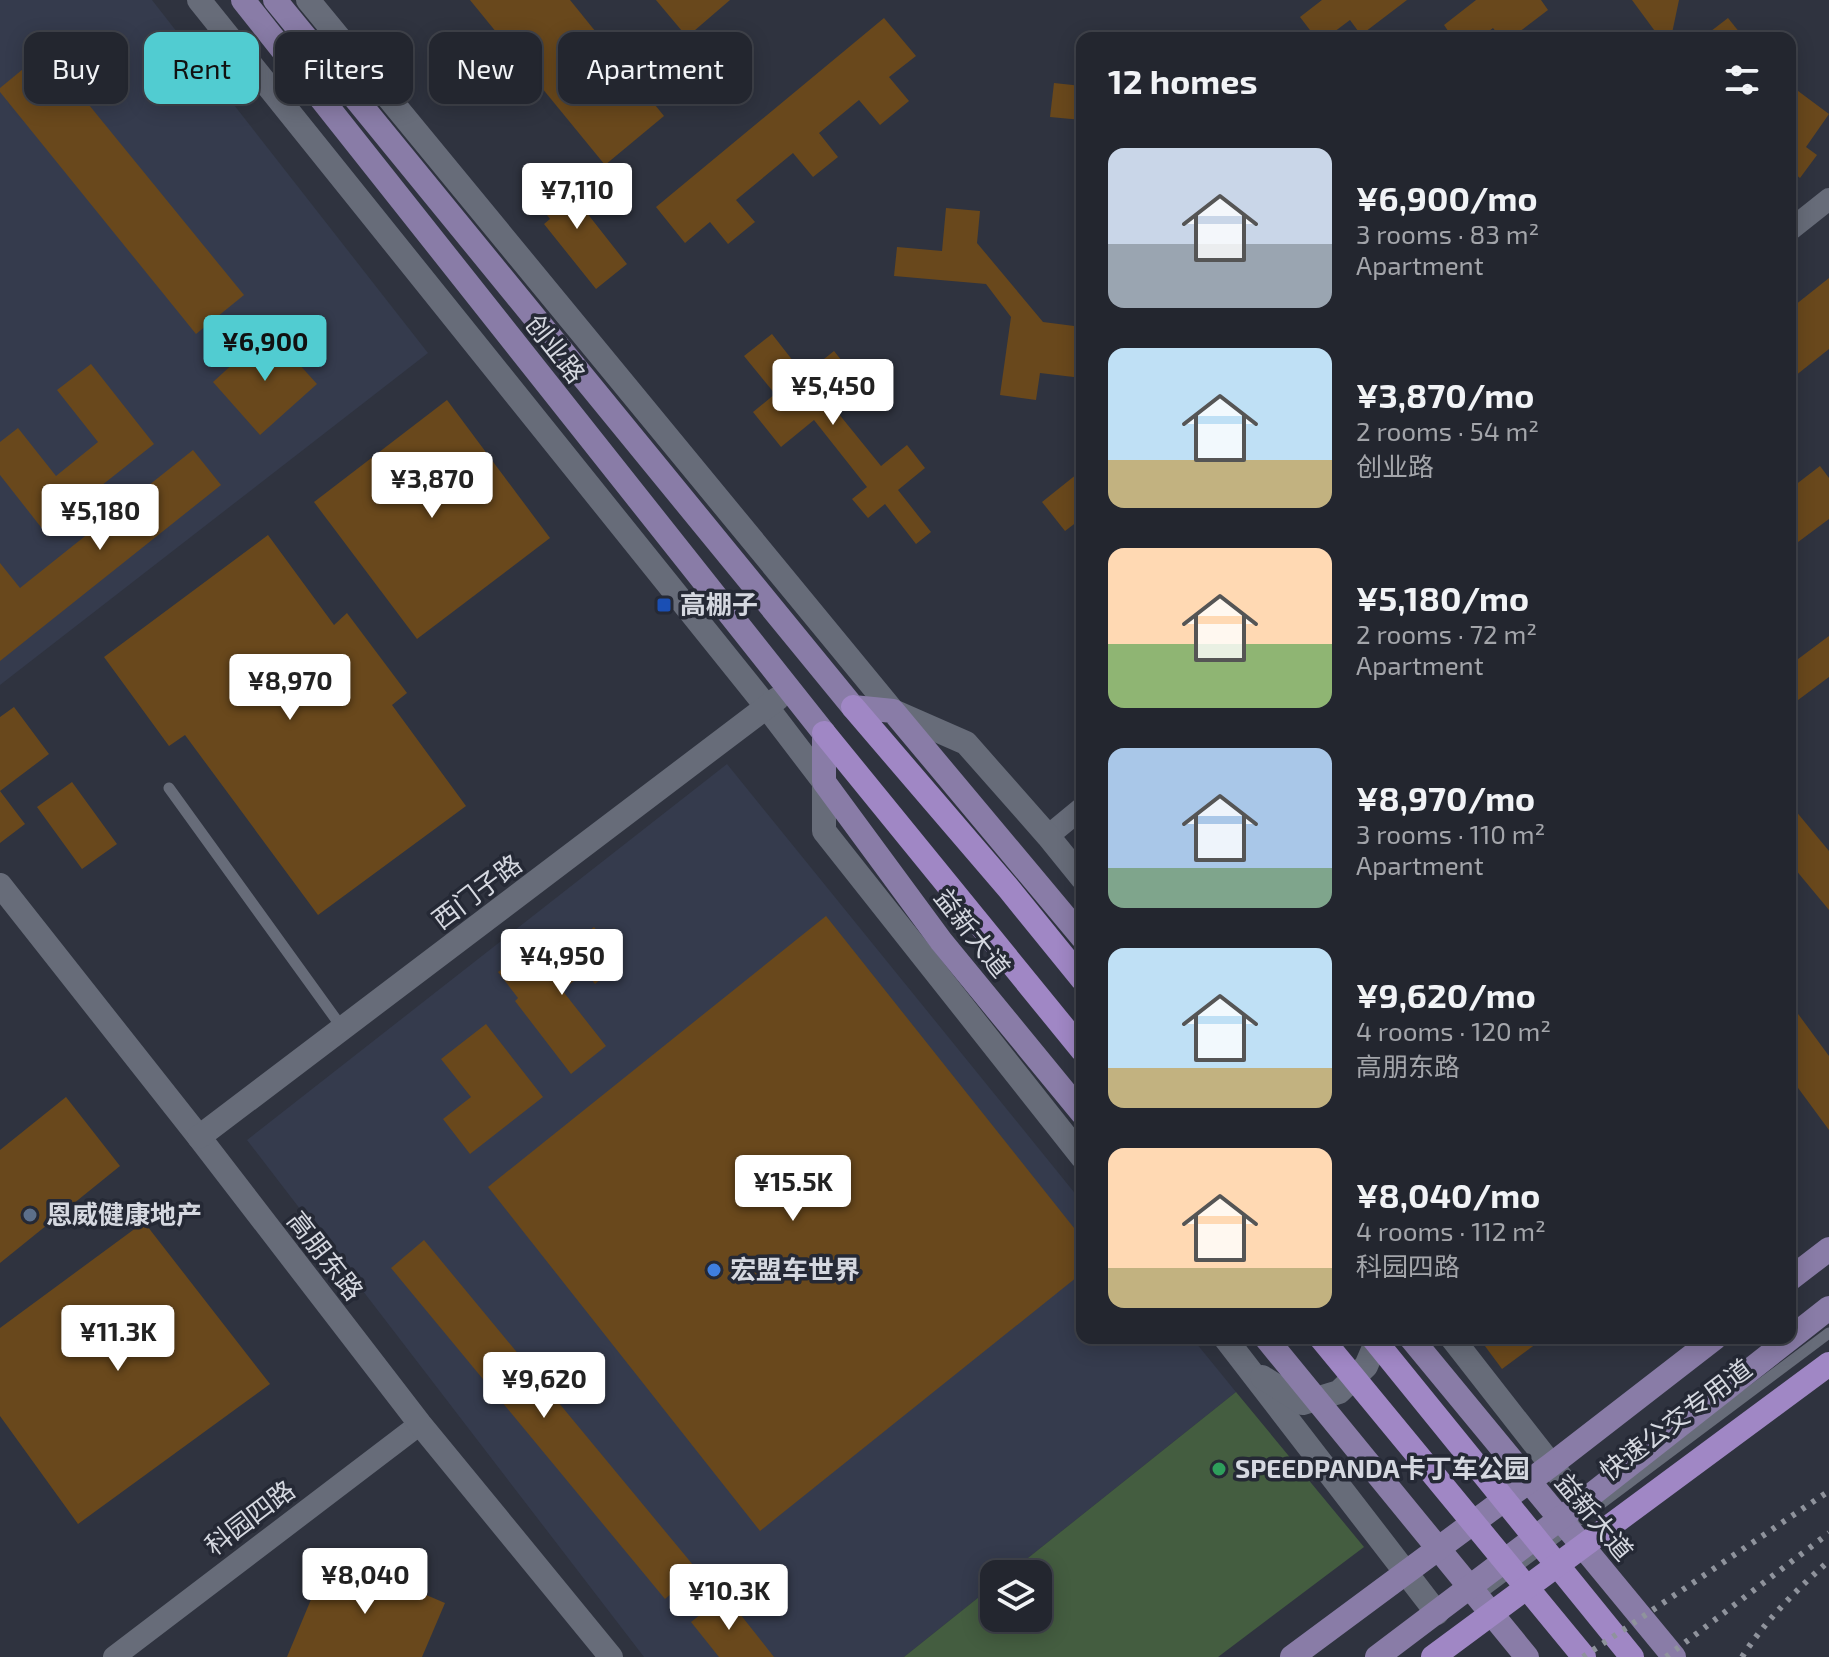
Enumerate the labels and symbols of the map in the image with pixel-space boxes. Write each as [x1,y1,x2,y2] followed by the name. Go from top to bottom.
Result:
[512,163,642,231] pin: ¥7,110
[520,308,592,388] street label: 创业路
[200,315,330,383] pin: ¥6,900
[768,359,898,427] pin: ¥5,450
[367,452,497,520] pin: ¥3,870
[35,484,165,552] pin: ¥5,180
[680,588,758,619] place label: 高棚子
[655,596,673,614] marker: 高棚子
[225,654,355,722] pin: ¥8,970
[425,847,527,934] street label: 西门子路
[929,882,1017,983] street label: 益新大道
[497,929,627,997] pin: ¥4,950
[728,1155,858,1223] pin: ¥15.5K
[46,1198,202,1229] place label: 恩威健康地产
[282,1205,370,1306] street label: 高朋东路
[21,1206,39,1224] marker: 恩威健康地产
[730,1253,860,1284] place label: 宏盟车世界
[705,1261,723,1279] marker: 宏盟车世界
[53,1305,183,1373] pin: ¥11.3K
[479,1352,609,1420] pin: ¥9,620
[1593,1352,1757,1486] street label: 快速公交专用道
[1235,1452,1530,1483] place label: SPEEDPANDA卡丁车公园
[1210,1460,1228,1478] marker: SPEEDPANDA卡丁车公园
[1550,1466,1640,1566] street label: 益新大道
[198,1473,300,1560] street label: 科园四路
[300,1548,430,1616] pin: ¥8,040
[664,1564,794,1632] pin: ¥10.3K

